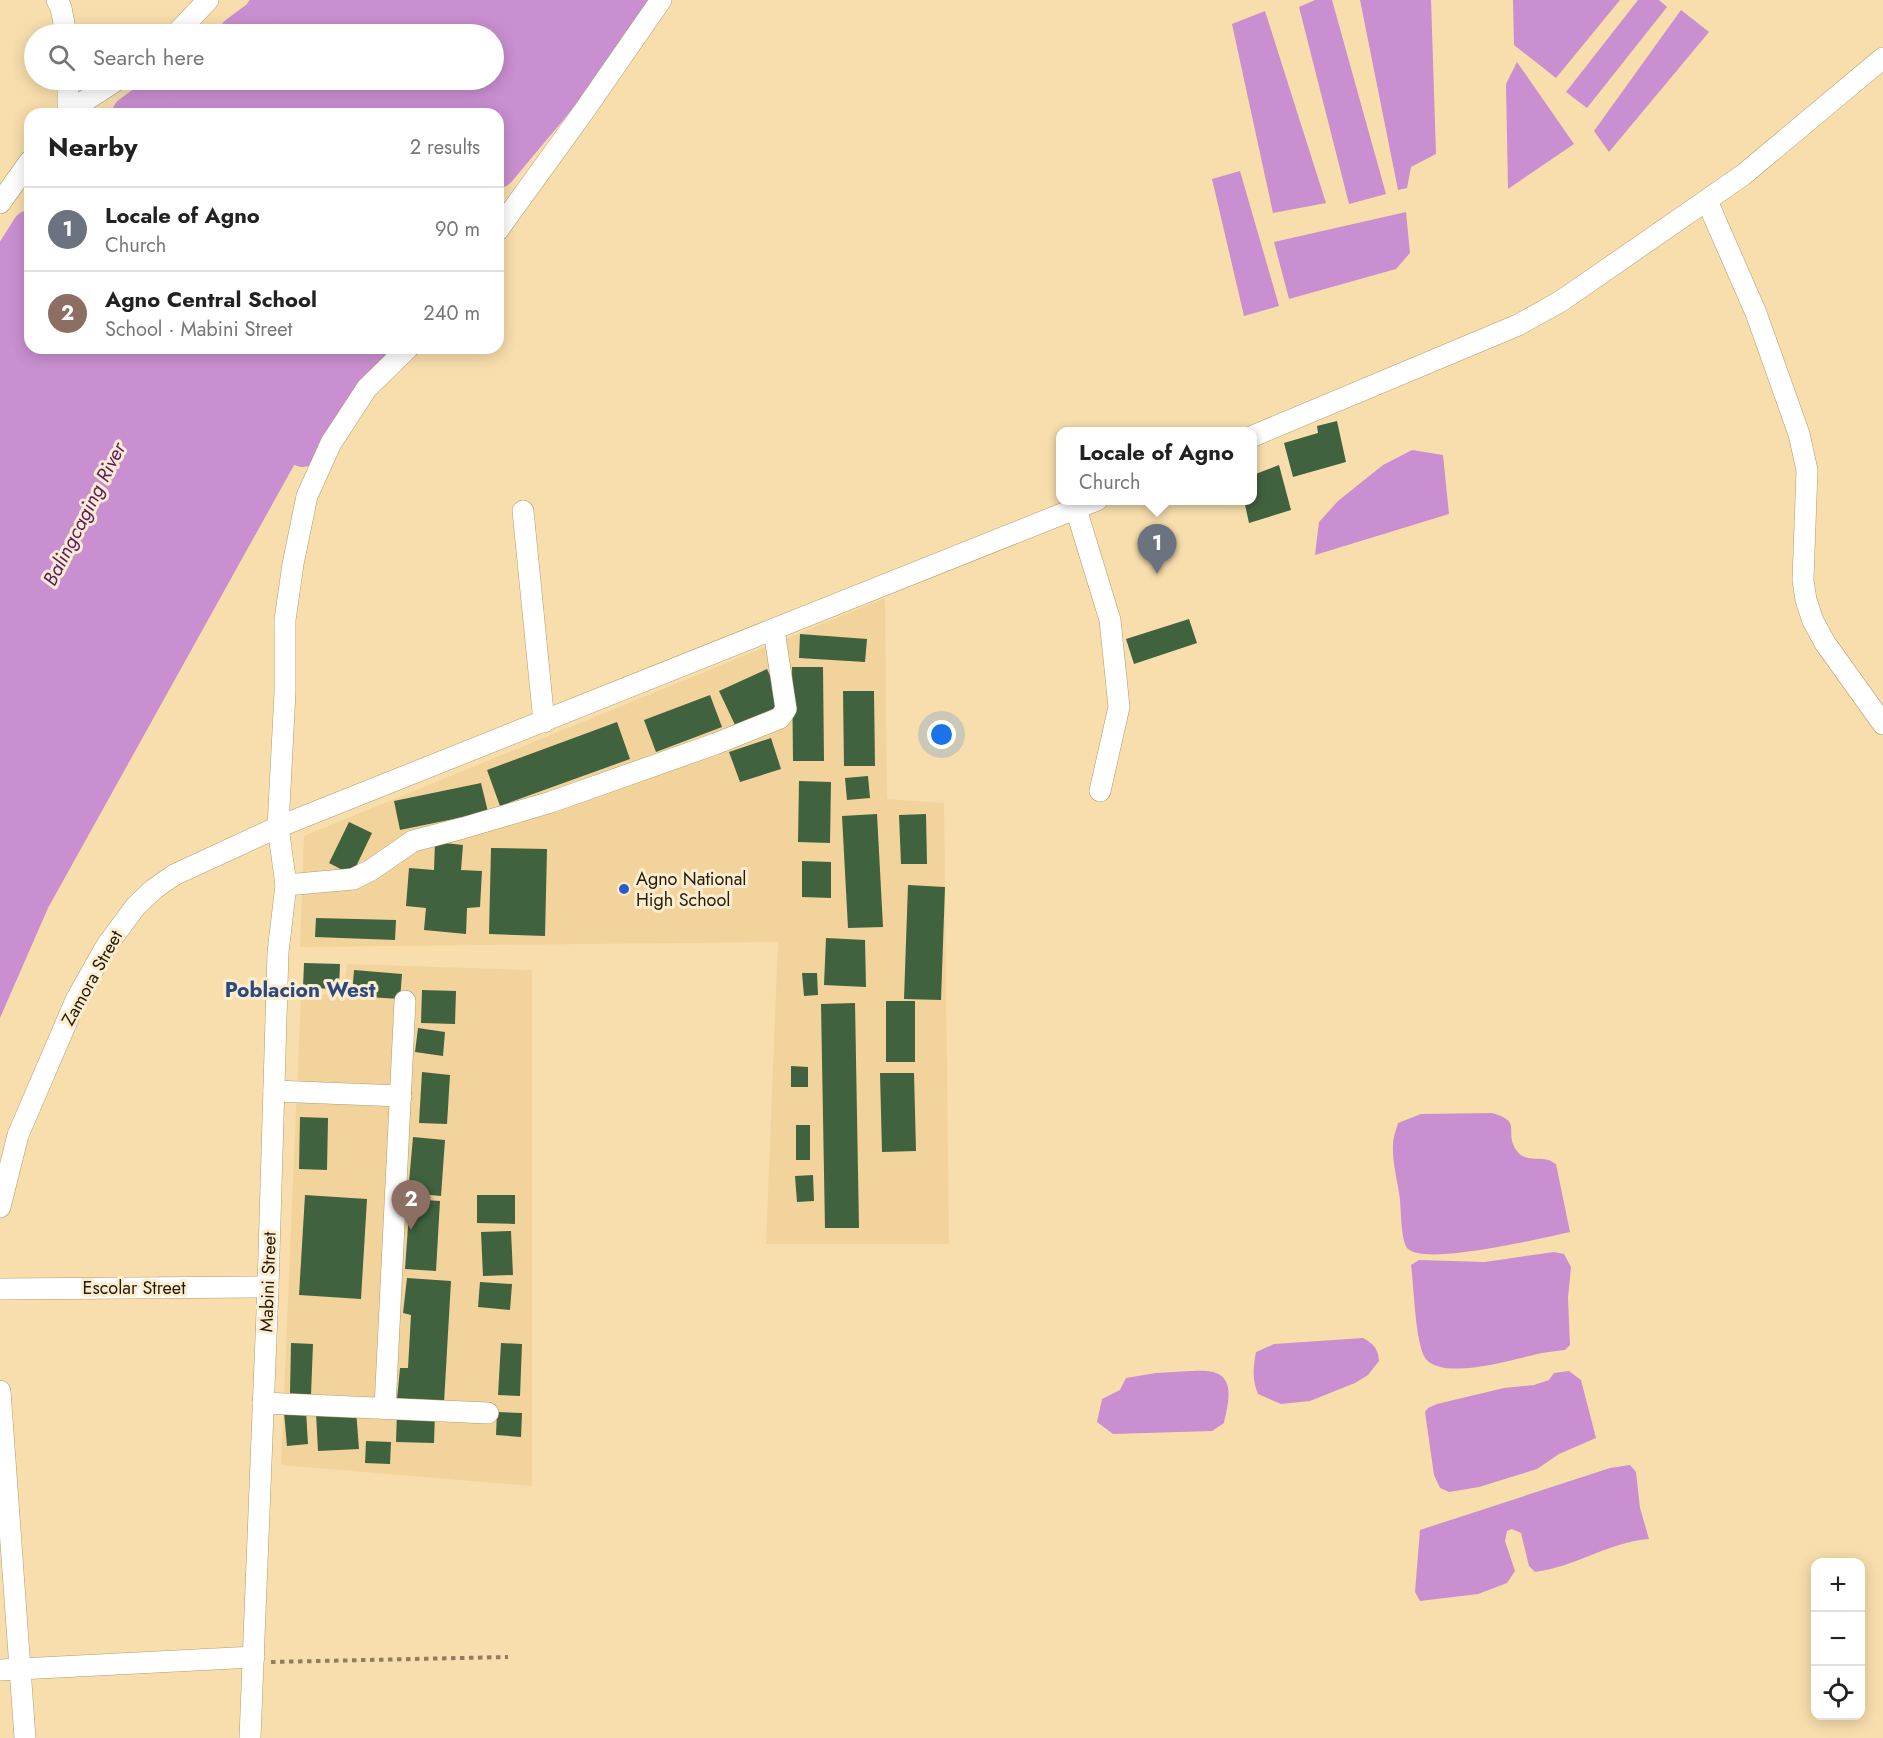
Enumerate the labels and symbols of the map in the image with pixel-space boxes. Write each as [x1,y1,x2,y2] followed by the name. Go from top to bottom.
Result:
[36,436,134,591] water label: Balingcaging River
[1138,524,1176,574] pin: 1
[927,720,956,749] your location
[636,866,747,913] place label: Agno National High School
[617,882,631,896] marker: Agno National High School
[55,925,129,1030] street label: Zamora Street
[225,975,376,1005] district label: Poblacion West
[392,1180,430,1230] pin: 2
[253,1231,283,1333] street label: Mabini Street
[83,1275,186,1301] street label: Escolar Street

